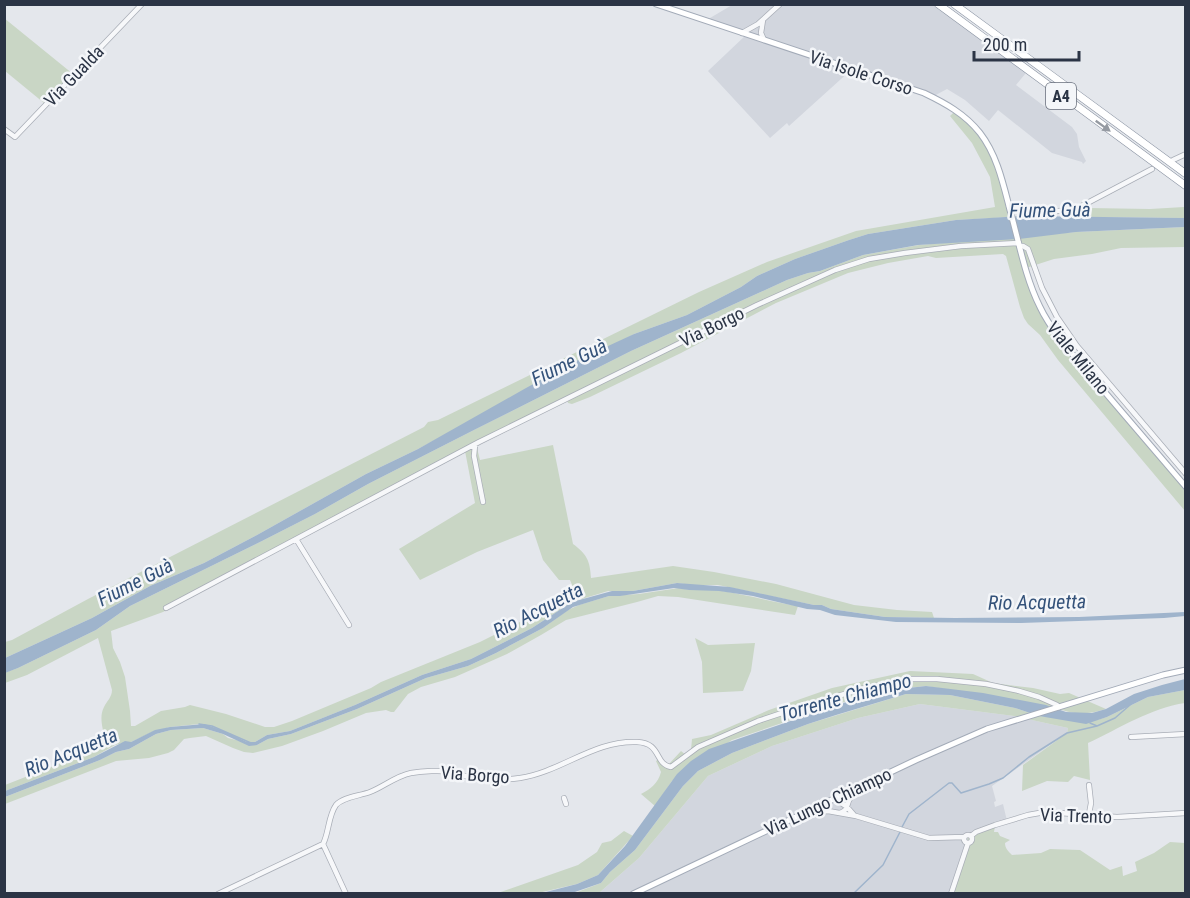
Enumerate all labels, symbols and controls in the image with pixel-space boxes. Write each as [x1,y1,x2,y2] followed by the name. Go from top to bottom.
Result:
[974,24,1079,62] scale bar
[983,34,1027,55] text: 200 m
[39,41,108,111] street label: Via Gualda
[807,46,915,99] street label: Via Isole Corso
[1046,83,1076,109] road number: A4
[1096,120,1111,132] one-way arrow
[1009,197,1091,223] water label: Fiume Guà
[676,302,747,351] street label: Via Borgo
[1043,317,1114,398] street label: Viale Milano
[527,333,611,391] water label: Fiume Guà
[93,553,177,611] water label: Fiume Guà
[489,577,587,643] water label: Rio Acquetta
[988,589,1086,615] water label: Rio Acquetta
[776,668,914,726] water label: Torrente Chiampo
[21,722,121,782] water label: Rio Acquetta
[440,762,510,787] street label: Via Borgo
[761,763,895,840] street label: Via Lungo Chiampo
[1040,804,1112,827] street label: Via Trento

